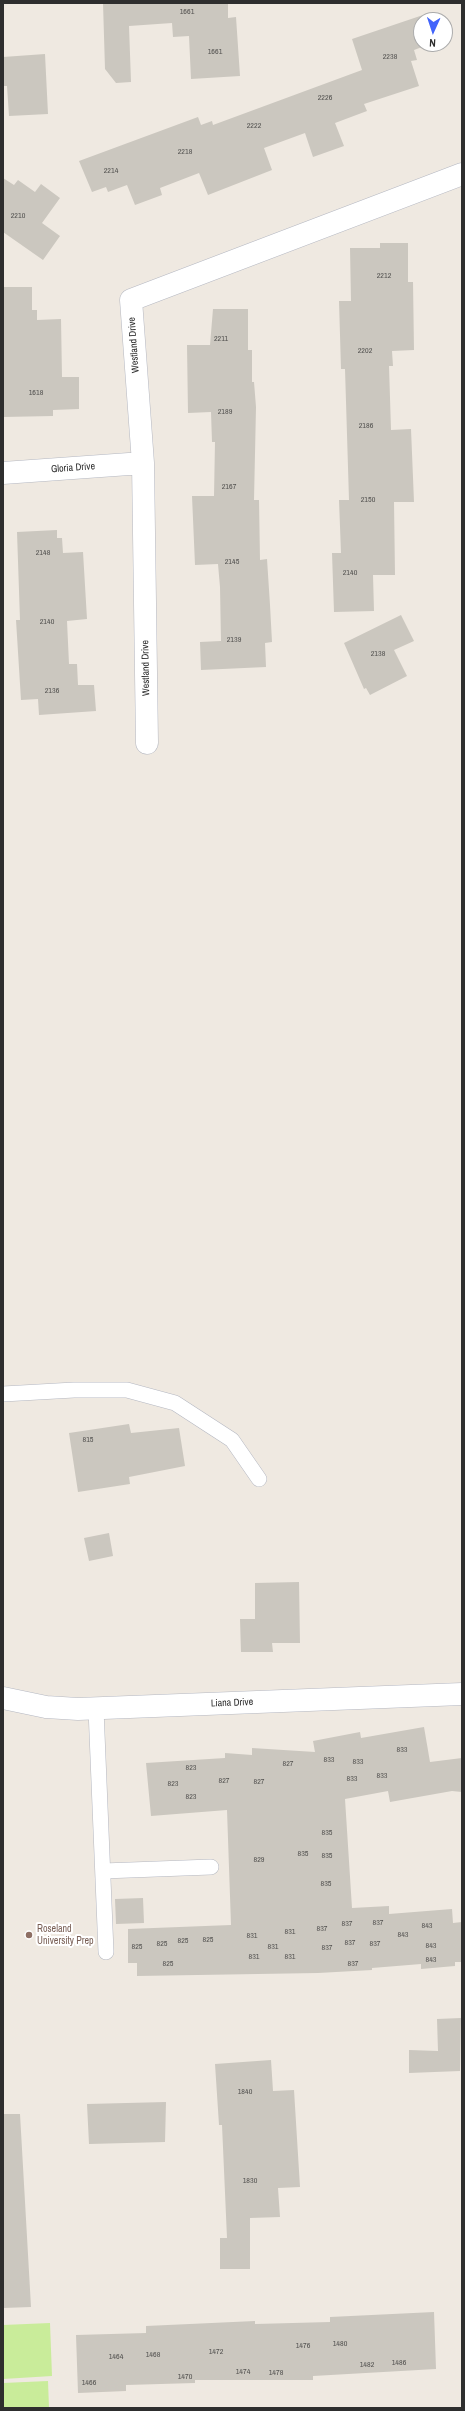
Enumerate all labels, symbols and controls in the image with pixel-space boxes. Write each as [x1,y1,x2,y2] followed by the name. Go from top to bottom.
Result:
[180,7,194,17] house number: 1661
[413,12,453,52] north arrow
[429,36,436,50] text: N
[208,47,222,57] house number: 1661
[383,52,397,62] house number: 2238
[318,93,332,103] house number: 2226
[247,121,261,131] house number: 2222
[178,147,192,157] house number: 2218
[104,166,118,176] house number: 2214
[11,211,25,221] house number: 2210
[377,271,391,281] house number: 2212
[126,317,142,373] street label: Westland Drive
[214,334,228,344] house number: 2211
[358,346,372,356] house number: 2202
[29,388,43,398] house number: 1618
[218,407,232,417] house number: 2189
[359,421,373,431] house number: 2186
[51,460,95,476] street label: Gloria Drive
[222,482,236,492] house number: 2167
[361,495,375,505] house number: 2150
[36,548,50,558] house number: 2148
[225,557,239,567] house number: 2145
[343,568,357,578] house number: 2140
[40,617,54,627] house number: 2140
[227,635,241,645] house number: 2139
[140,640,152,696] street label: Westland Drive
[371,649,385,659] house number: 2138
[45,686,59,696] house number: 2136
[83,1435,93,1445] house number: 815
[211,1696,253,1710] street label: Liana Drive
[397,1745,407,1755] house number: 833
[324,1755,334,1765] house number: 833
[353,1757,363,1767] house number: 833
[283,1759,293,1769] house number: 827
[186,1763,196,1773] house number: 823
[377,1771,387,1781] house number: 833
[347,1774,357,1784] house number: 833
[219,1776,229,1786] house number: 827
[254,1777,264,1787] house number: 827
[168,1779,178,1789] house number: 823
[186,1792,196,1802] house number: 823
[322,1828,332,1838] house number: 835
[298,1849,308,1859] house number: 835
[322,1851,332,1861] house number: 835
[254,1855,264,1865] house number: 829
[321,1879,331,1889] house number: 835
[373,1918,383,1928] house number: 837
[342,1919,352,1929] house number: 837
[422,1921,432,1931] house number: 843
[37,1923,94,1946] place label: Roseland University Prep
[317,1924,327,1934] house number: 837
[285,1927,295,1937] house number: 831
[24,1930,34,1940] marker: Roseland University Prep
[398,1930,408,1940] house number: 843
[247,1931,257,1941] house number: 831
[203,1935,213,1945] house number: 825
[178,1936,188,1946] house number: 825
[345,1938,355,1948] house number: 837
[157,1939,167,1949] house number: 825
[370,1939,380,1949] house number: 837
[426,1941,436,1951] house number: 843
[132,1942,142,1952] house number: 825
[268,1942,278,1952] house number: 831
[322,1943,332,1953] house number: 837
[249,1952,259,1962] house number: 831
[285,1952,295,1962] house number: 831
[426,1955,436,1965] house number: 843
[163,1959,173,1969] house number: 825
[348,1959,358,1969] house number: 837
[238,2087,252,2097] house number: 1840
[243,2176,257,2186] house number: 1830
[333,2339,347,2349] house number: 1480
[296,2341,310,2351] house number: 1476
[209,2347,223,2357] house number: 1472
[146,2350,160,2360] house number: 1468
[109,2352,123,2362] house number: 1464
[392,2358,406,2368] house number: 1486
[360,2360,374,2370] house number: 1482
[236,2367,250,2377] house number: 1474
[269,2368,283,2378] house number: 1478
[178,2372,192,2382] house number: 1470
[82,2378,96,2388] house number: 1466

